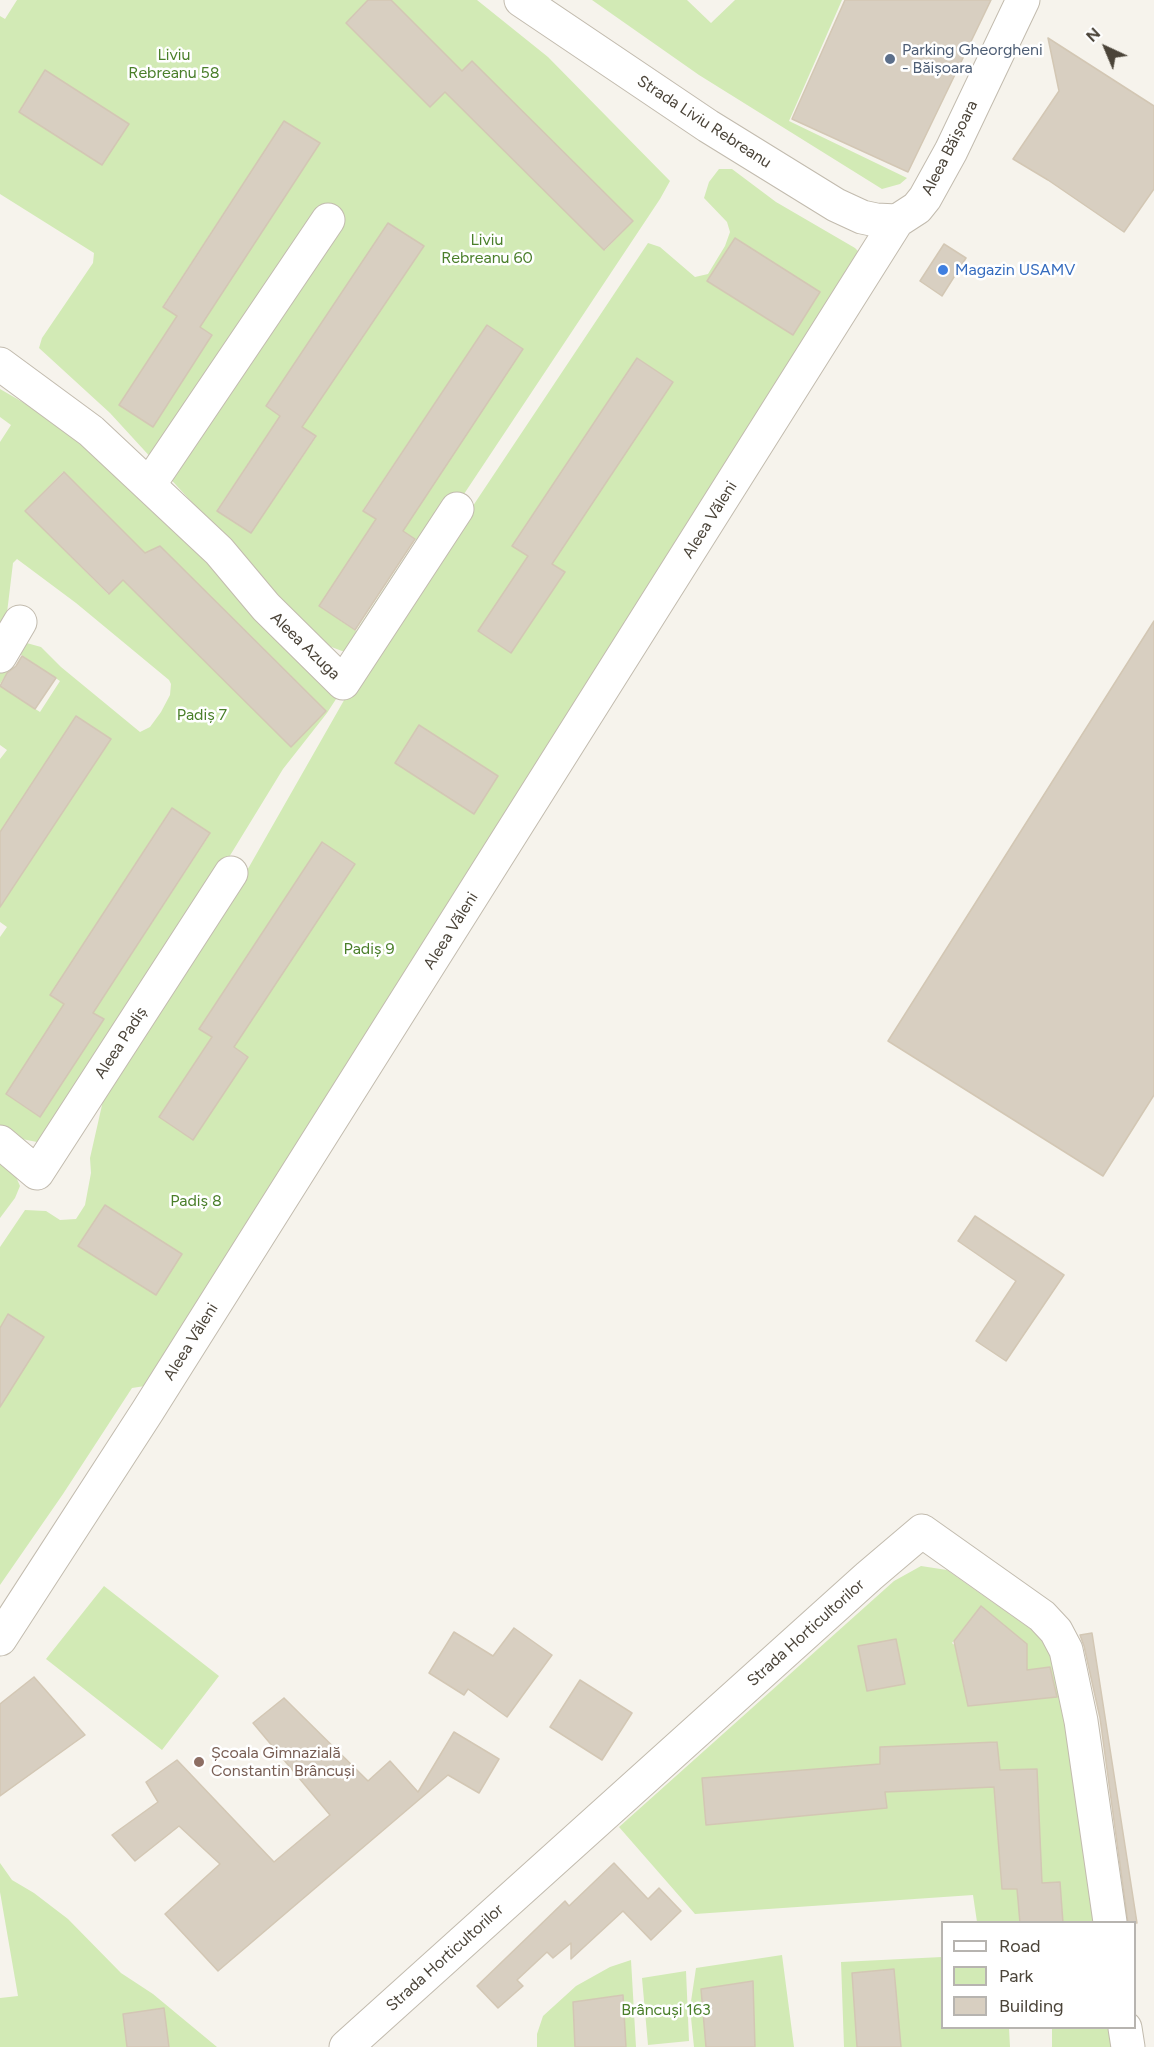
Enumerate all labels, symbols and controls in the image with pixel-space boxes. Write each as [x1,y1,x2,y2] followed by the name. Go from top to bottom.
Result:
[1076,18,1136,78] north arrow
[1082,24,1104,46] text: N
[902,40,1043,78] place label: Parking Gheorgheni - Băișoara
[128,45,220,83] park label: Liviu Rebreanu 58
[883,52,897,66] marker: Parking Gheorgheni - Băișoara
[633,71,775,173] street label: Strada Liviu Rebreanu
[918,97,982,199] street label: Aleea Băișoara
[441,230,533,268] park label: Liviu Rebreanu 60
[955,260,1075,280] place label: Magazin USAMV
[936,263,950,277] marker: Magazin USAMV
[679,478,741,562] street label: Aleea Văleni
[266,608,344,684] street label: Aleea Azuga
[177,705,227,725] park label: Padiș 7
[420,889,482,973] street label: Aleea Văleni
[344,939,394,959] park label: Padiș 9
[91,1003,151,1083] street label: Aleea Padiș
[170,1191,222,1211] park label: Padiș 8
[160,1300,222,1384] street label: Aleea Văleni
[743,1575,869,1691] street label: Strada Horticultorilor
[211,1743,355,1781] place label: Școala Gimnazială Constantin Brâncuși
[192,1755,206,1769] marker: Școala Gimnazială Constantin Brâncuși
[382,1900,508,2016] street label: Strada Horticultorilor
[941,1921,1136,2029] legend
[999,1935,1040,1957] text: Road
[999,1965,1033,1987] text: Park
[999,1995,1064,2017] text: Building
[621,2000,711,2020] park label: Brâncuși 163

